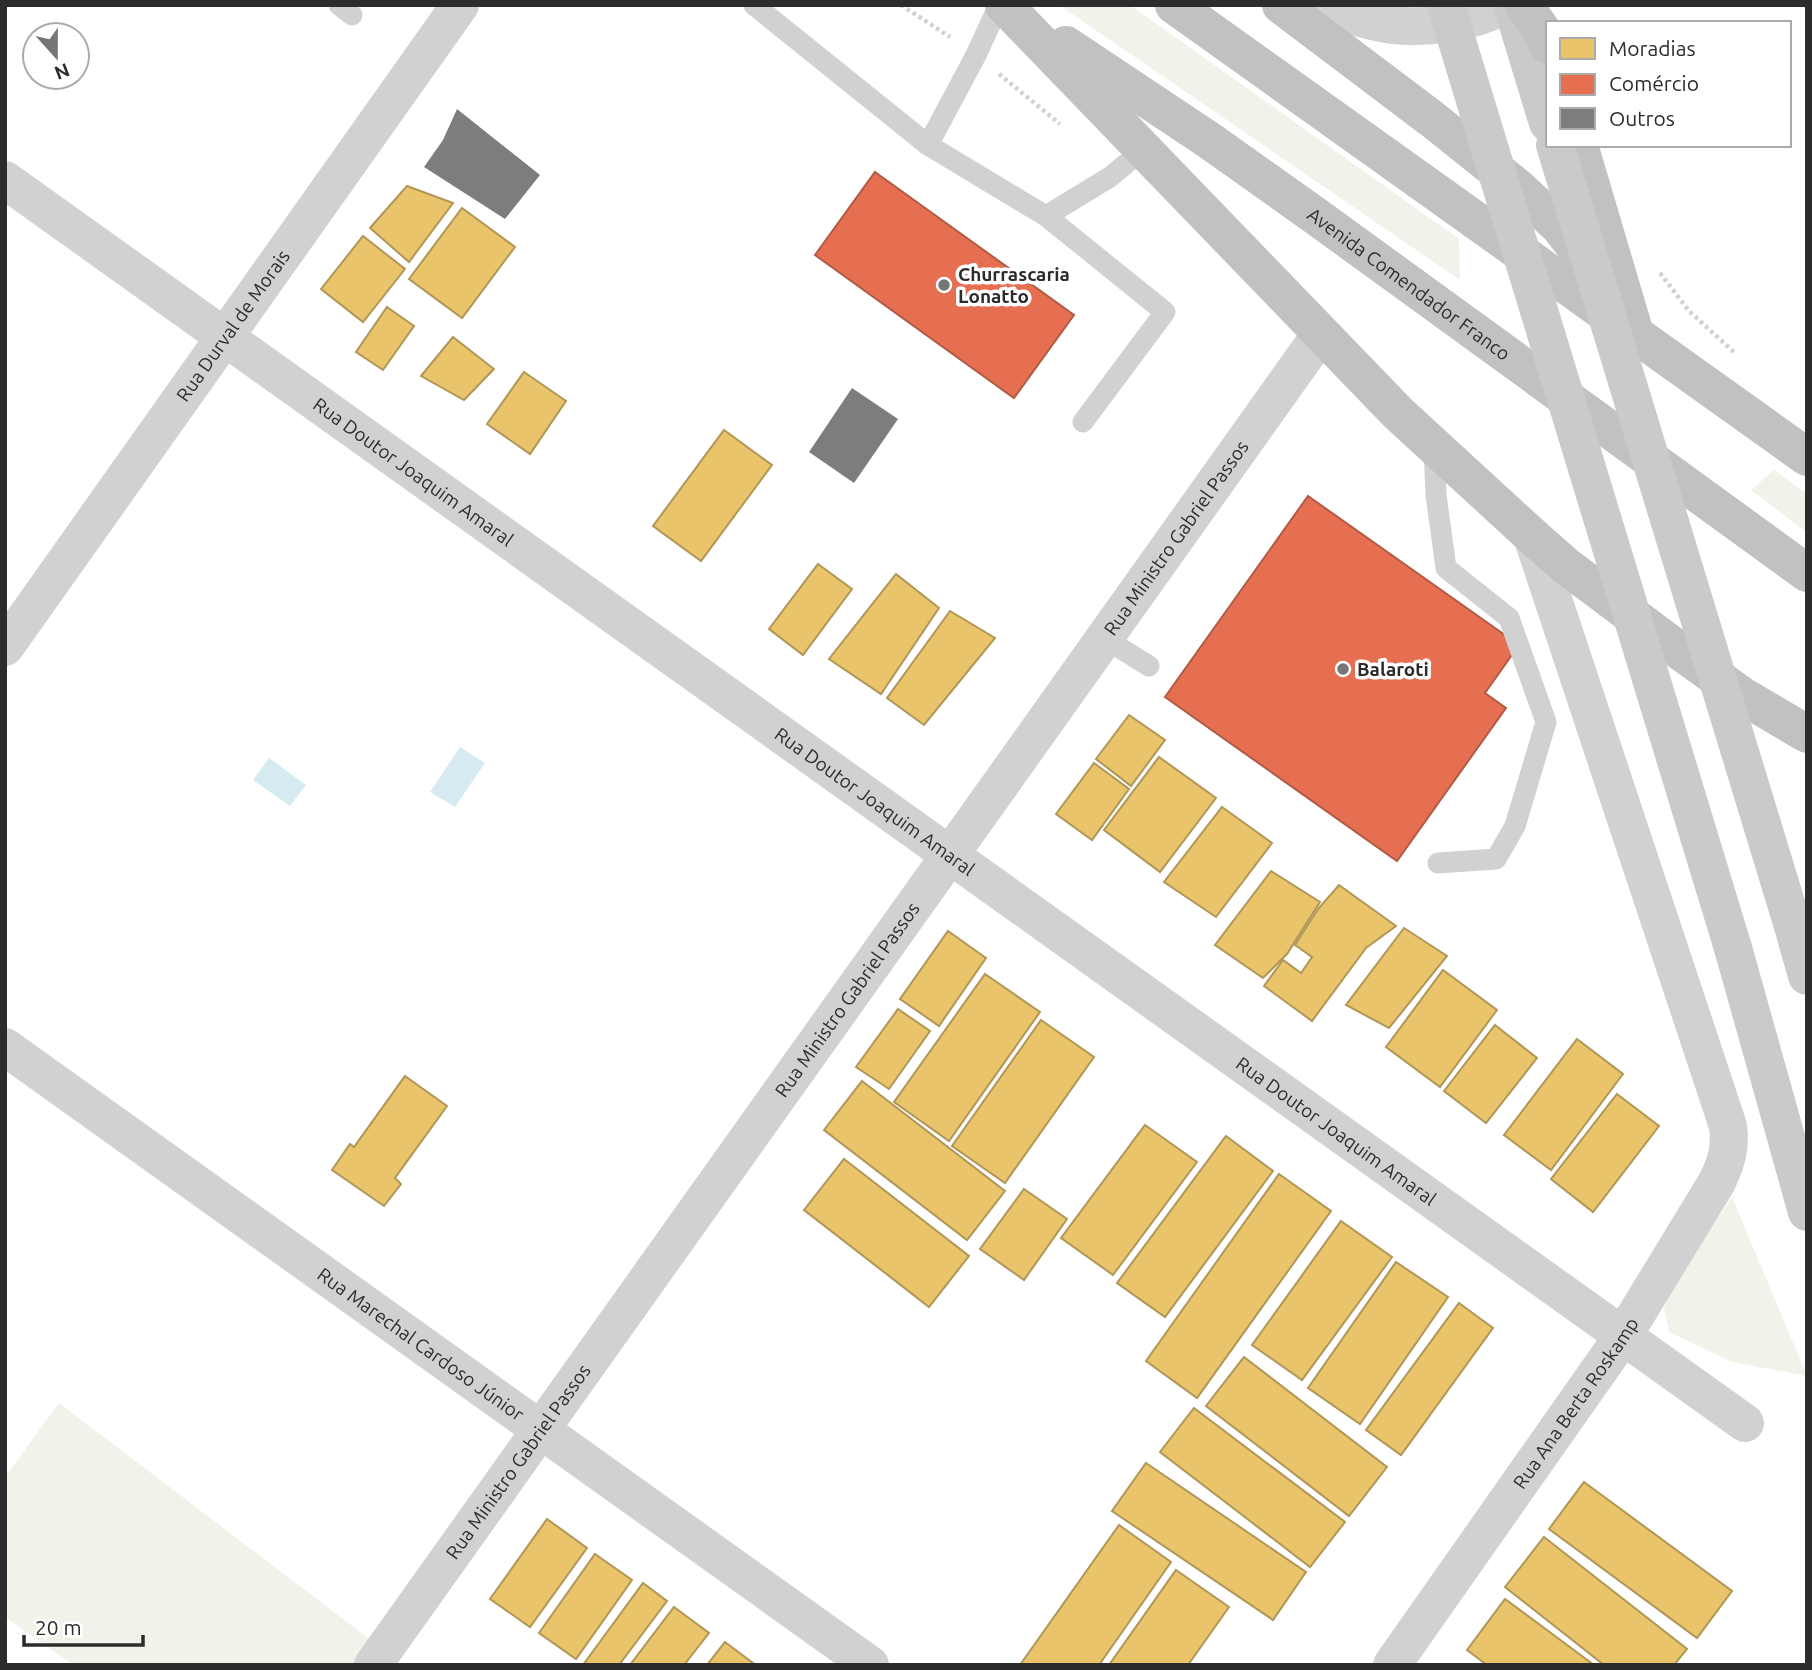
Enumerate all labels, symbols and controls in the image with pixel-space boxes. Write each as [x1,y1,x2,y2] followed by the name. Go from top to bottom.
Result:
[21,21,91,91] north arrow
[1546,21,1791,147] legend
[1609,36,1696,60] text: Moradias
[52,59,73,85] text: N
[1609,71,1699,95] text: Comércio
[1609,106,1675,130] text: Outros
[1303,203,1515,365] street label: Avenida Comendador Franco
[172,246,294,406] street label: Rua Durval de Morais
[958,263,1070,307] place label: Churrascaria Lonatto
[936,277,952,293] marker: Churrascaria Lonatto
[309,393,518,551] street label: Rua Doutor Joaquim Amaral
[1099,436,1253,639] street label: Rua Ministro Gabriel Passos
[1357,658,1429,680] place label: Balaroti
[1335,661,1351,677] marker: Balaroti
[771,723,979,880] street label: Rua Doutor Joaquim Amaral
[770,898,924,1101] street label: Rua Ministro Gabriel Passos
[1232,1052,1440,1210] street label: Rua Doutor Joaquim Amaral
[313,1263,528,1425] street label: Rua Marechal Cardoso Júnior
[1508,1313,1643,1493] street label: Rua Ana Berta Roskamp
[441,1360,595,1563] street label: Rua Ministro Gabriel Passos
[24,1604,144,1648] scale bar
[35,1615,82,1639] text: 20 m

